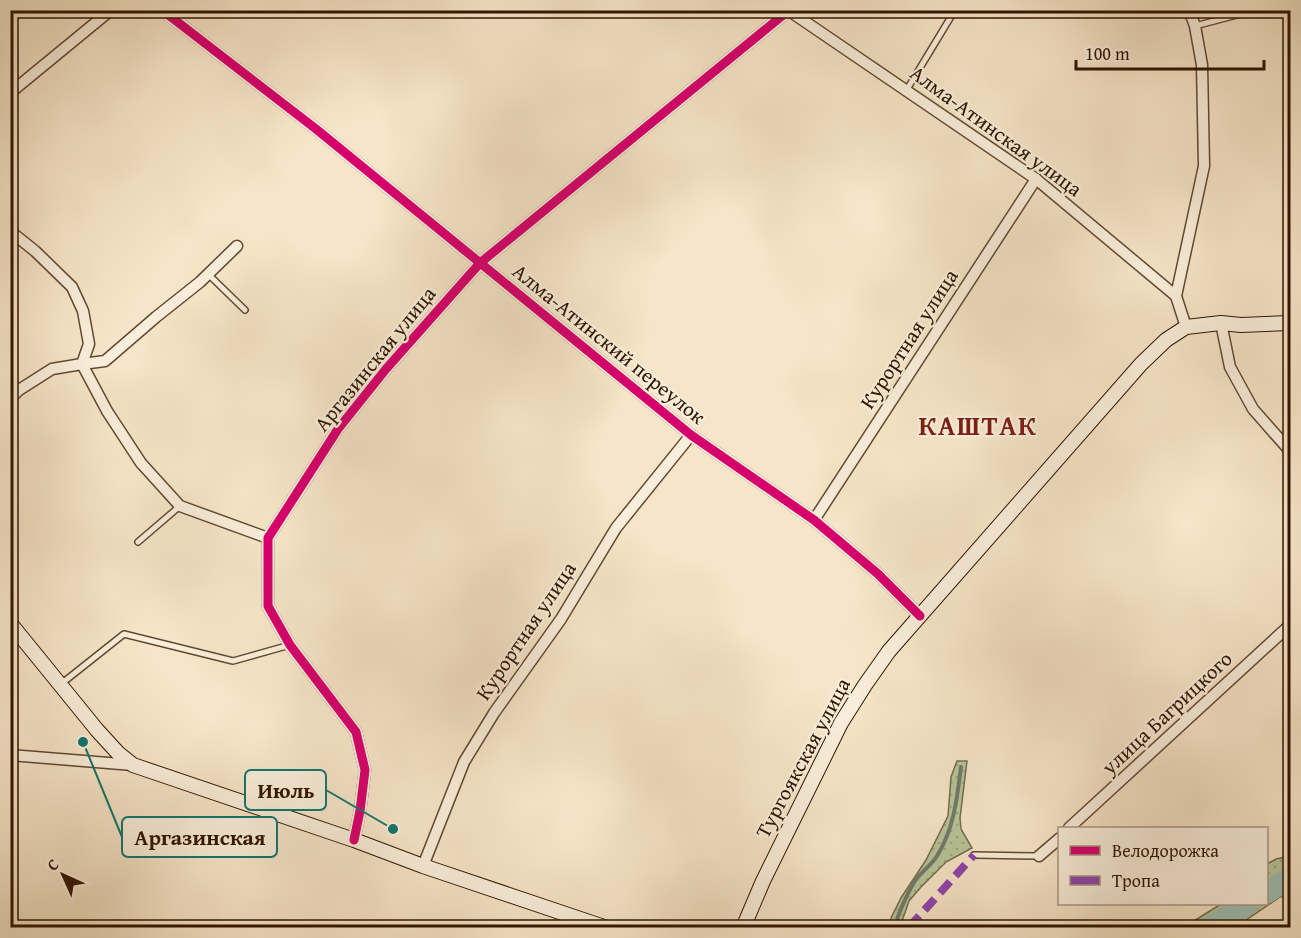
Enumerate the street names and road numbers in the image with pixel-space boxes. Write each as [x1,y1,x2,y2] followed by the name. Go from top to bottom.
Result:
[904,57,1089,204] street label: Алма-Атинская улица
[506,256,713,431] street label: Алма-Атинский переулок
[852,263,965,415] street label: Курортная улица
[306,279,443,438] street label: Аргазинская улица
[468,555,584,706] street label: Курортная улица
[1093,644,1239,782] street label: улица Багрицкого
[747,672,858,843] street label: Тургоякская улица

